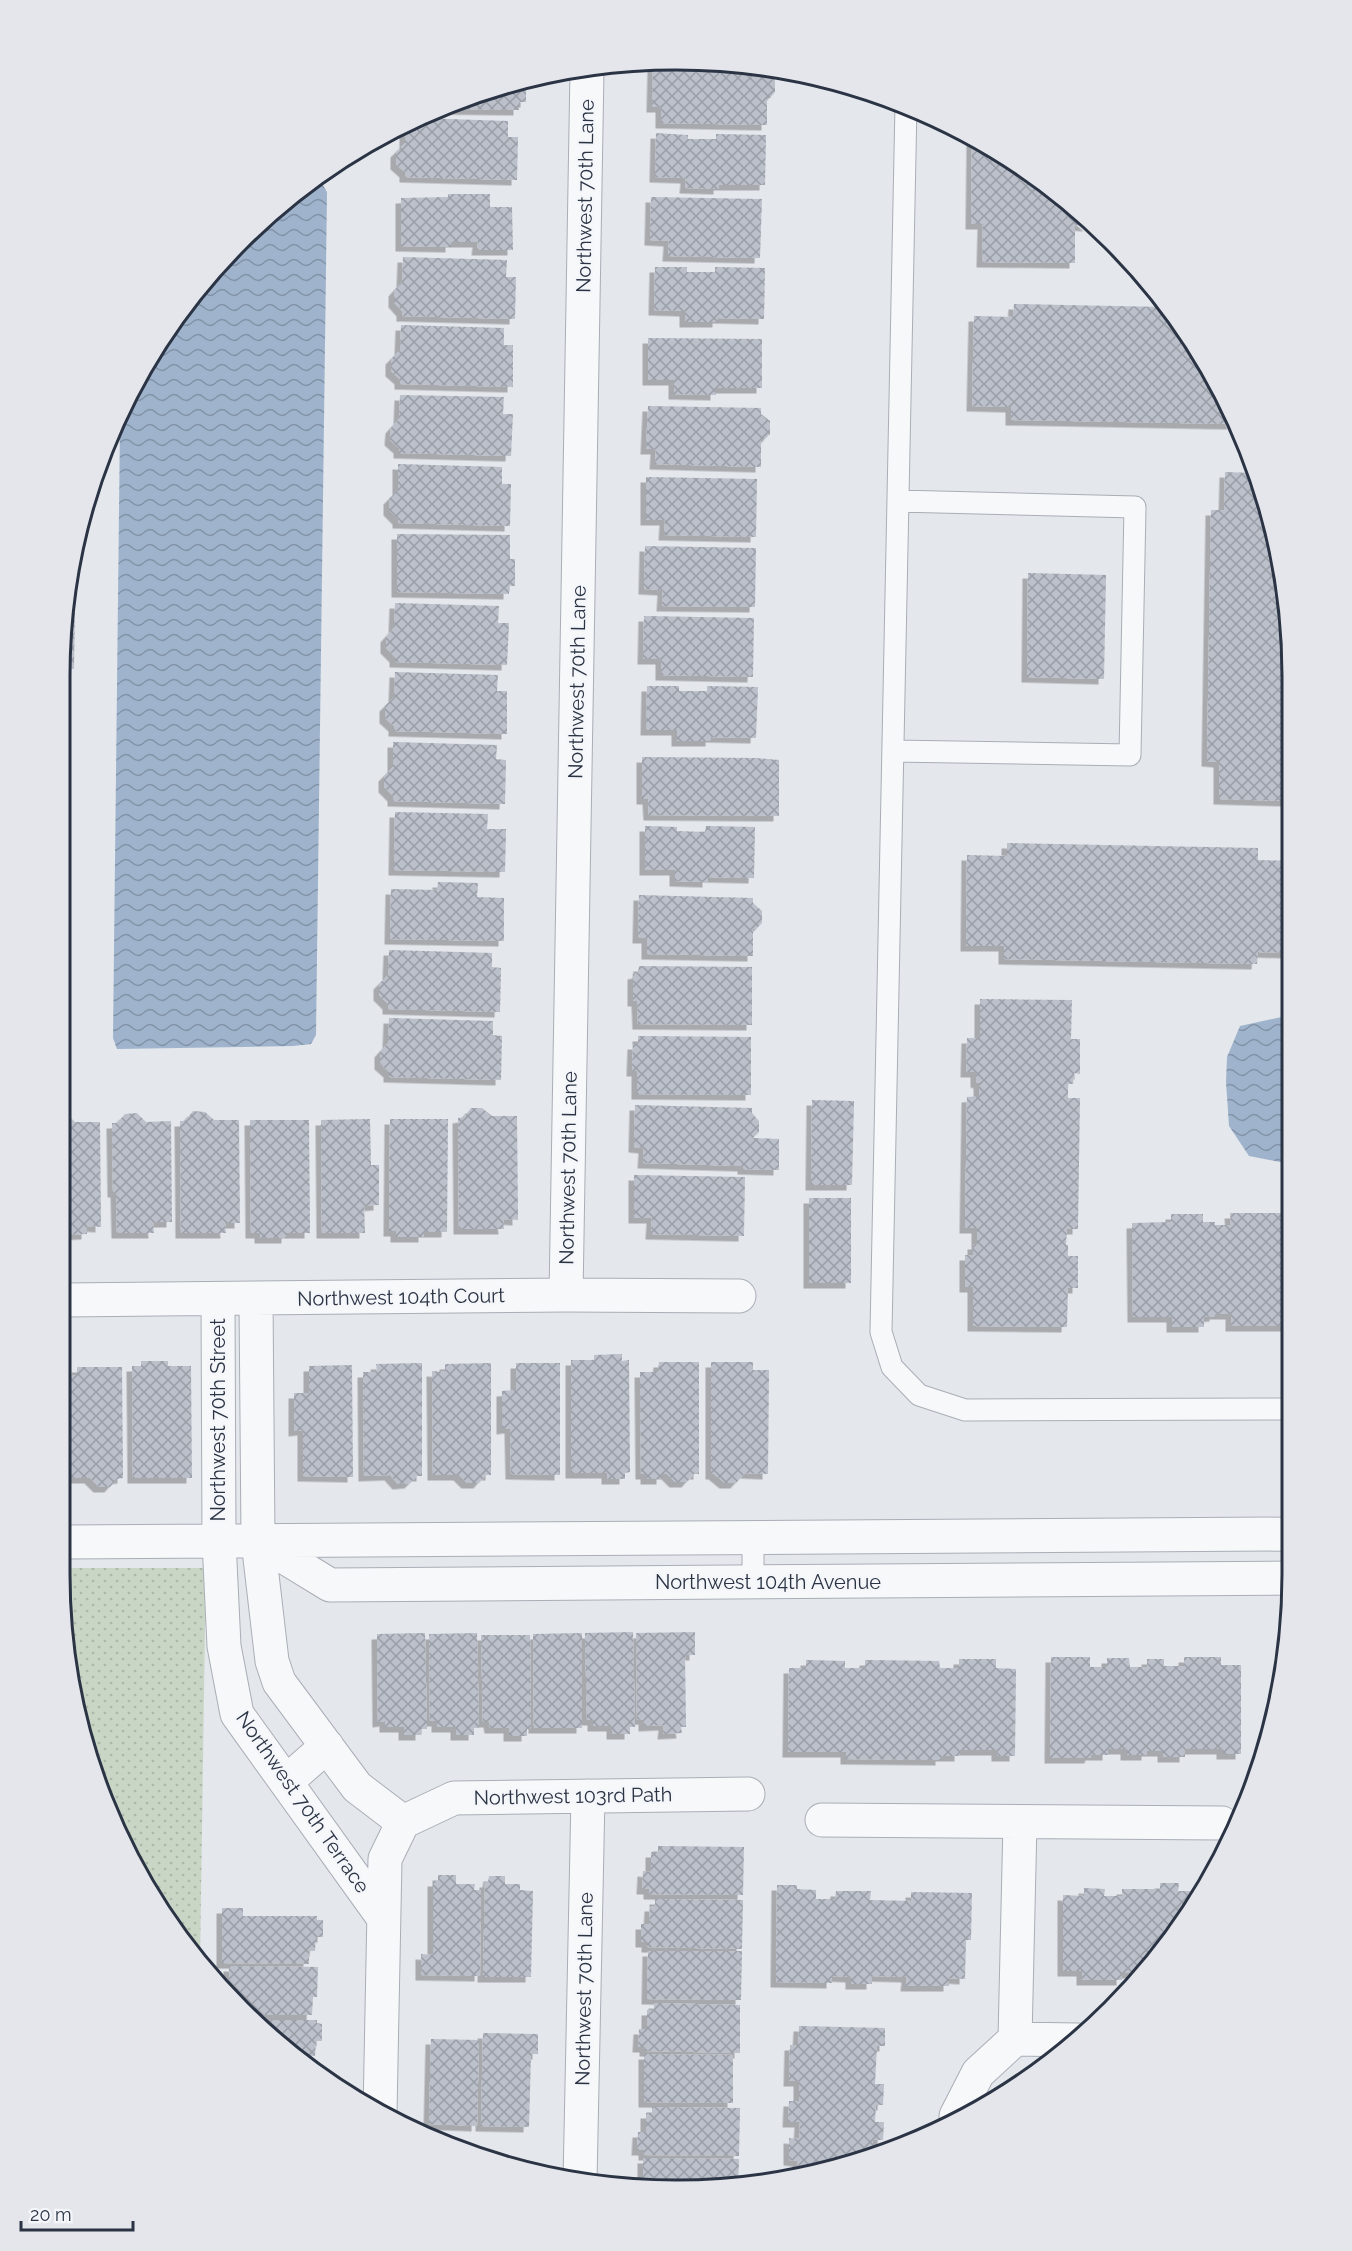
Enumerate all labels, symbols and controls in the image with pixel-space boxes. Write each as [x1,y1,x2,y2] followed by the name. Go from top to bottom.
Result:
[571,99,599,293] street label: Northwest 70th Lane
[563,585,591,779] street label: Northwest 70th Lane
[554,1071,582,1265] street label: Northwest 70th Lane
[297,1283,505,1311] street label: Northwest 104th Court
[206,1318,230,1522] street label: Northwest 70th Street
[655,1570,881,1594] street label: Northwest 104th Avenue
[231,1707,375,1898] street label: Northwest 70th Terrace
[473,1782,673,1810] street label: Northwest 103rd Path
[570,1892,598,2086] street label: Northwest 70th Lane
[21,2194,134,2232] scale bar
[30,2204,72,2225] text: 20 m

